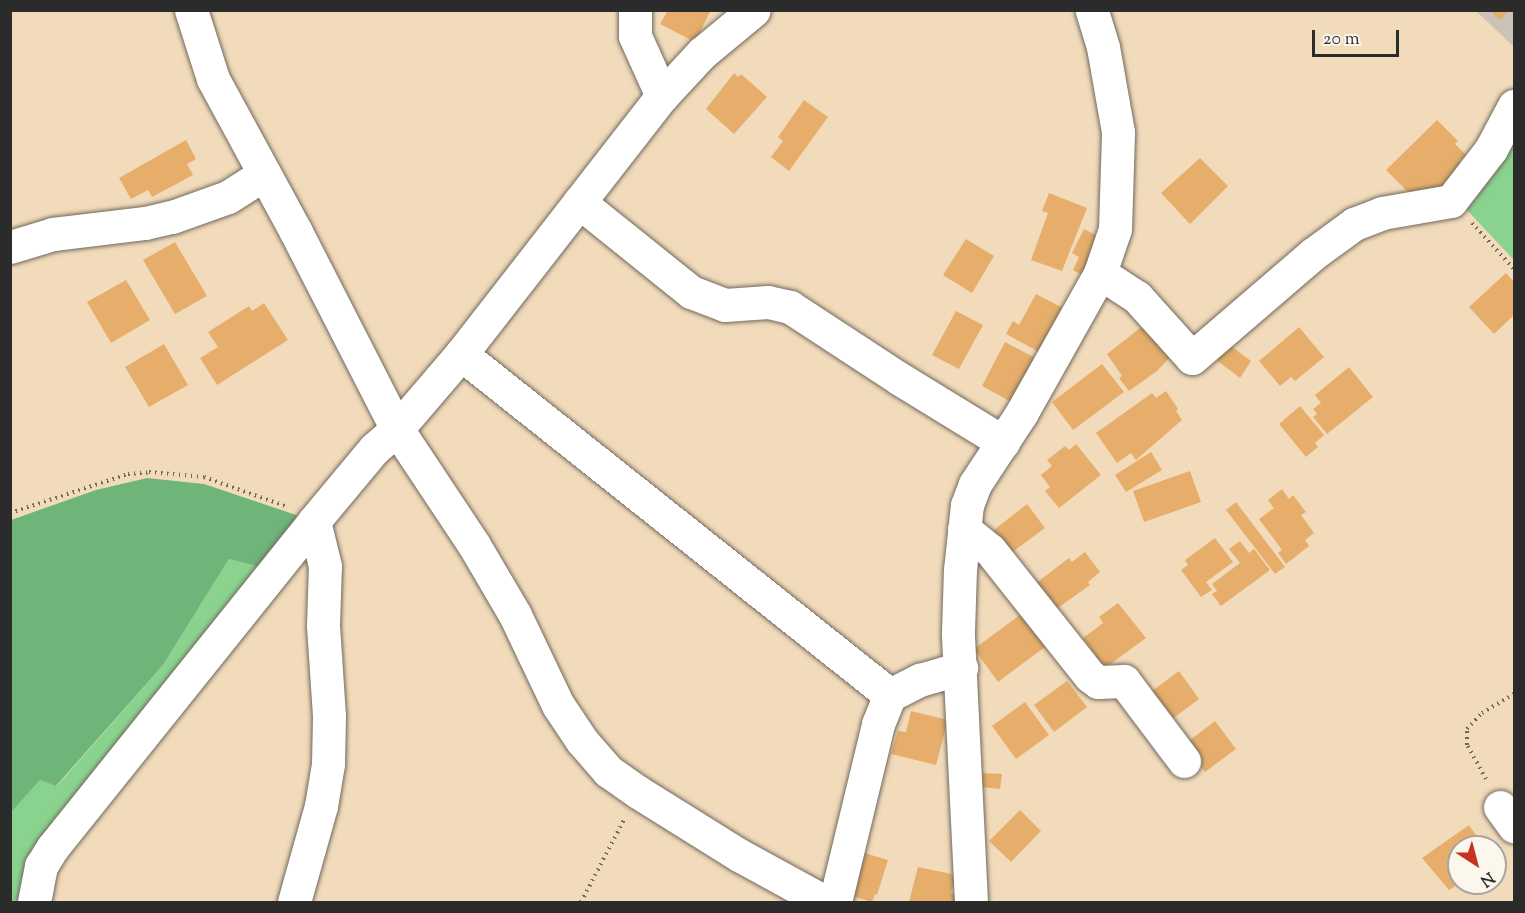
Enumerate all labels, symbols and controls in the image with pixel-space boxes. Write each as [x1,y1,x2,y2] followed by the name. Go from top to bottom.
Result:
[1315,18,1402,56] scale bar
[1323,27,1360,53] text: 20 m
[1447,835,1507,895] north arrow
[1475,865,1499,891] text: N

